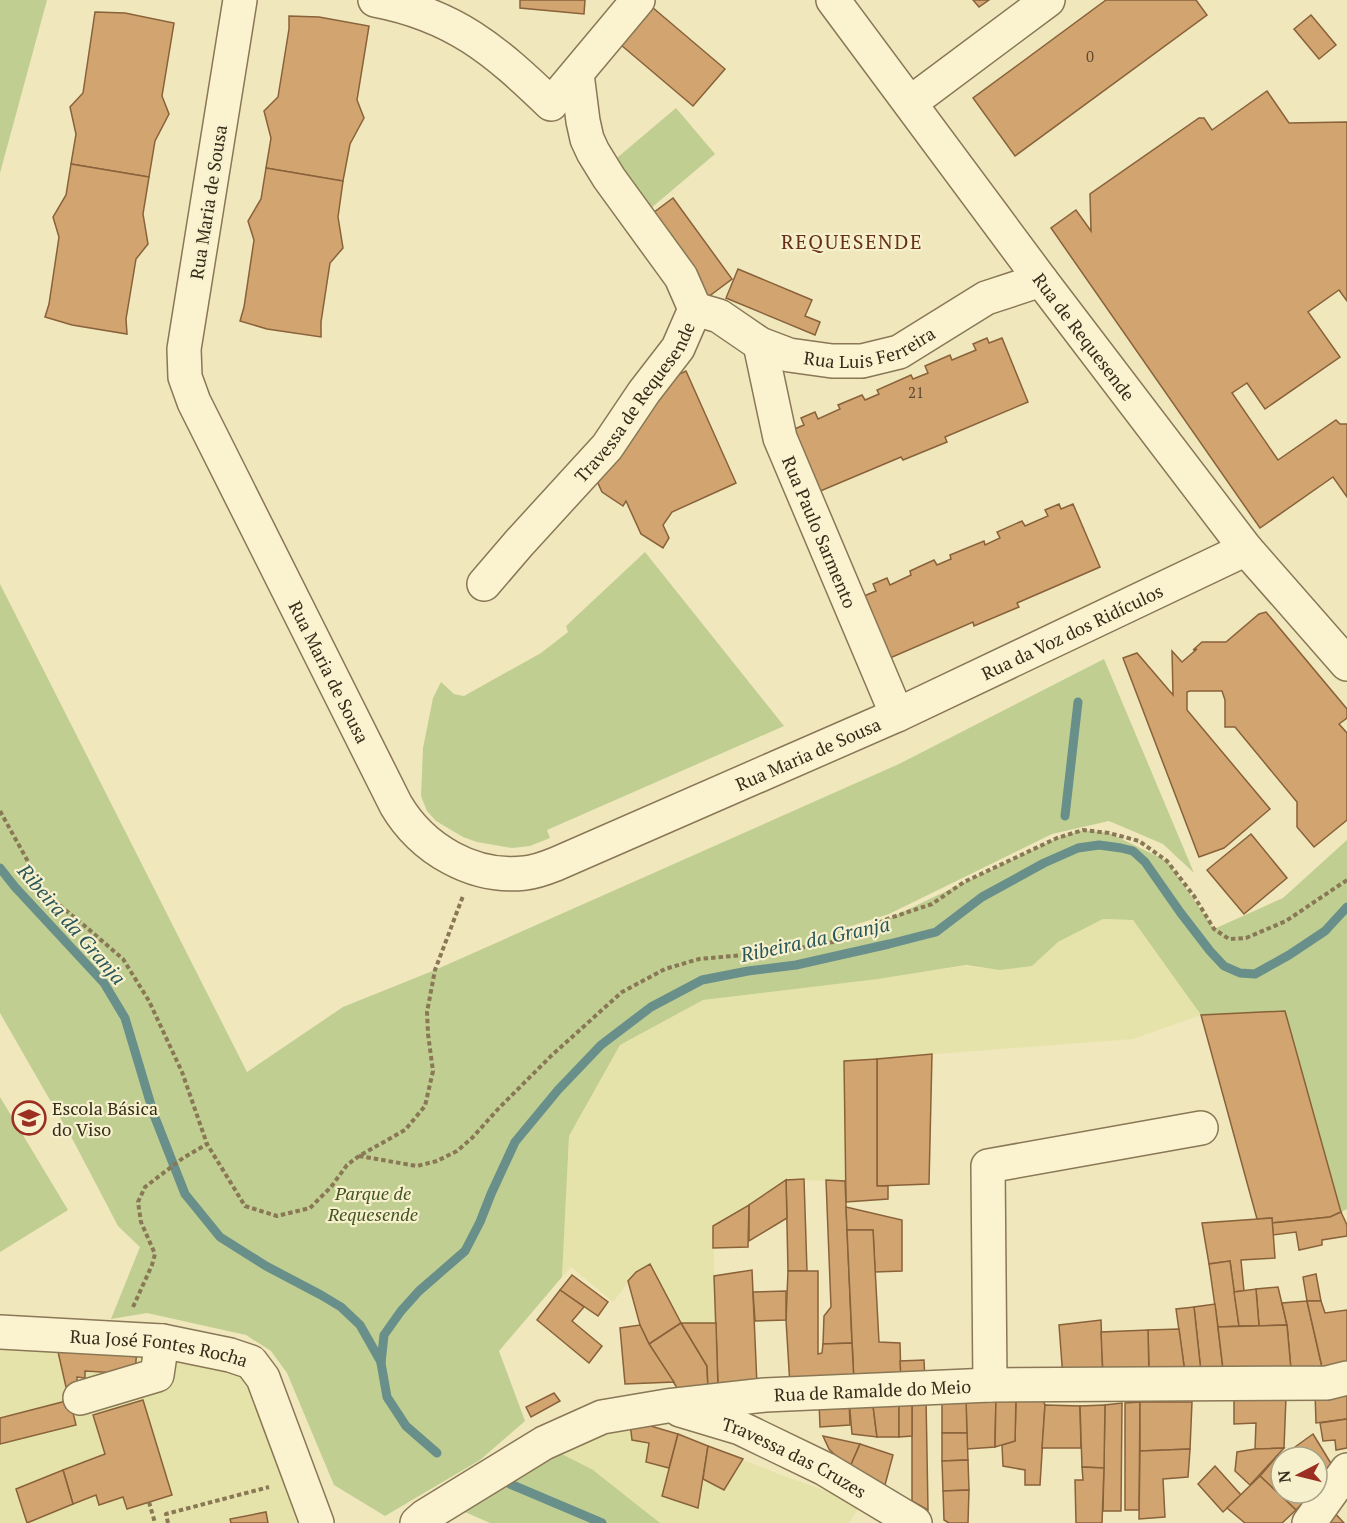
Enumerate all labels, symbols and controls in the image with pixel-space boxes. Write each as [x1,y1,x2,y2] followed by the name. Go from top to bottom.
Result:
[1086,46,1094,66] house number: 0
[184,123,232,281] street label: Rua Maria de Sousa
[781,228,923,255] district label: REQUESENDE
[1028,268,1141,405] street label: Rua de Requesende
[569,318,700,487] street label: Travessa de Requesende
[802,321,939,373] street label: Rua Luis Ferreira
[908,382,924,402] house number: 21
[777,452,862,612] street label: Rua Paulo Sarmento
[977,578,1167,685] street label: Rua da Voz dos Ridículos
[284,597,375,747] street label: Rua Maria de Sousa
[732,712,884,796] street label: Rua Maria de Sousa
[11,857,132,990] water label: Ribeira da Granja
[737,910,892,968] water label: Ribeira da Granja
[52,1096,158,1141] place label: Escola Básica do Viso
[11,1100,47,1136] school or university icon: Escola Básica do Viso
[327,1181,418,1226] park label: Parque de Requesende
[69,1324,251,1372] street label: Rua José Fontes Rocha
[774,1374,972,1407] street label: Rua de Ramalde do Meio
[719,1411,871,1503] street label: Travessa das Cruzes
[1269,1445,1329,1505] north arrow
[1272,1469,1296,1484] text: N

